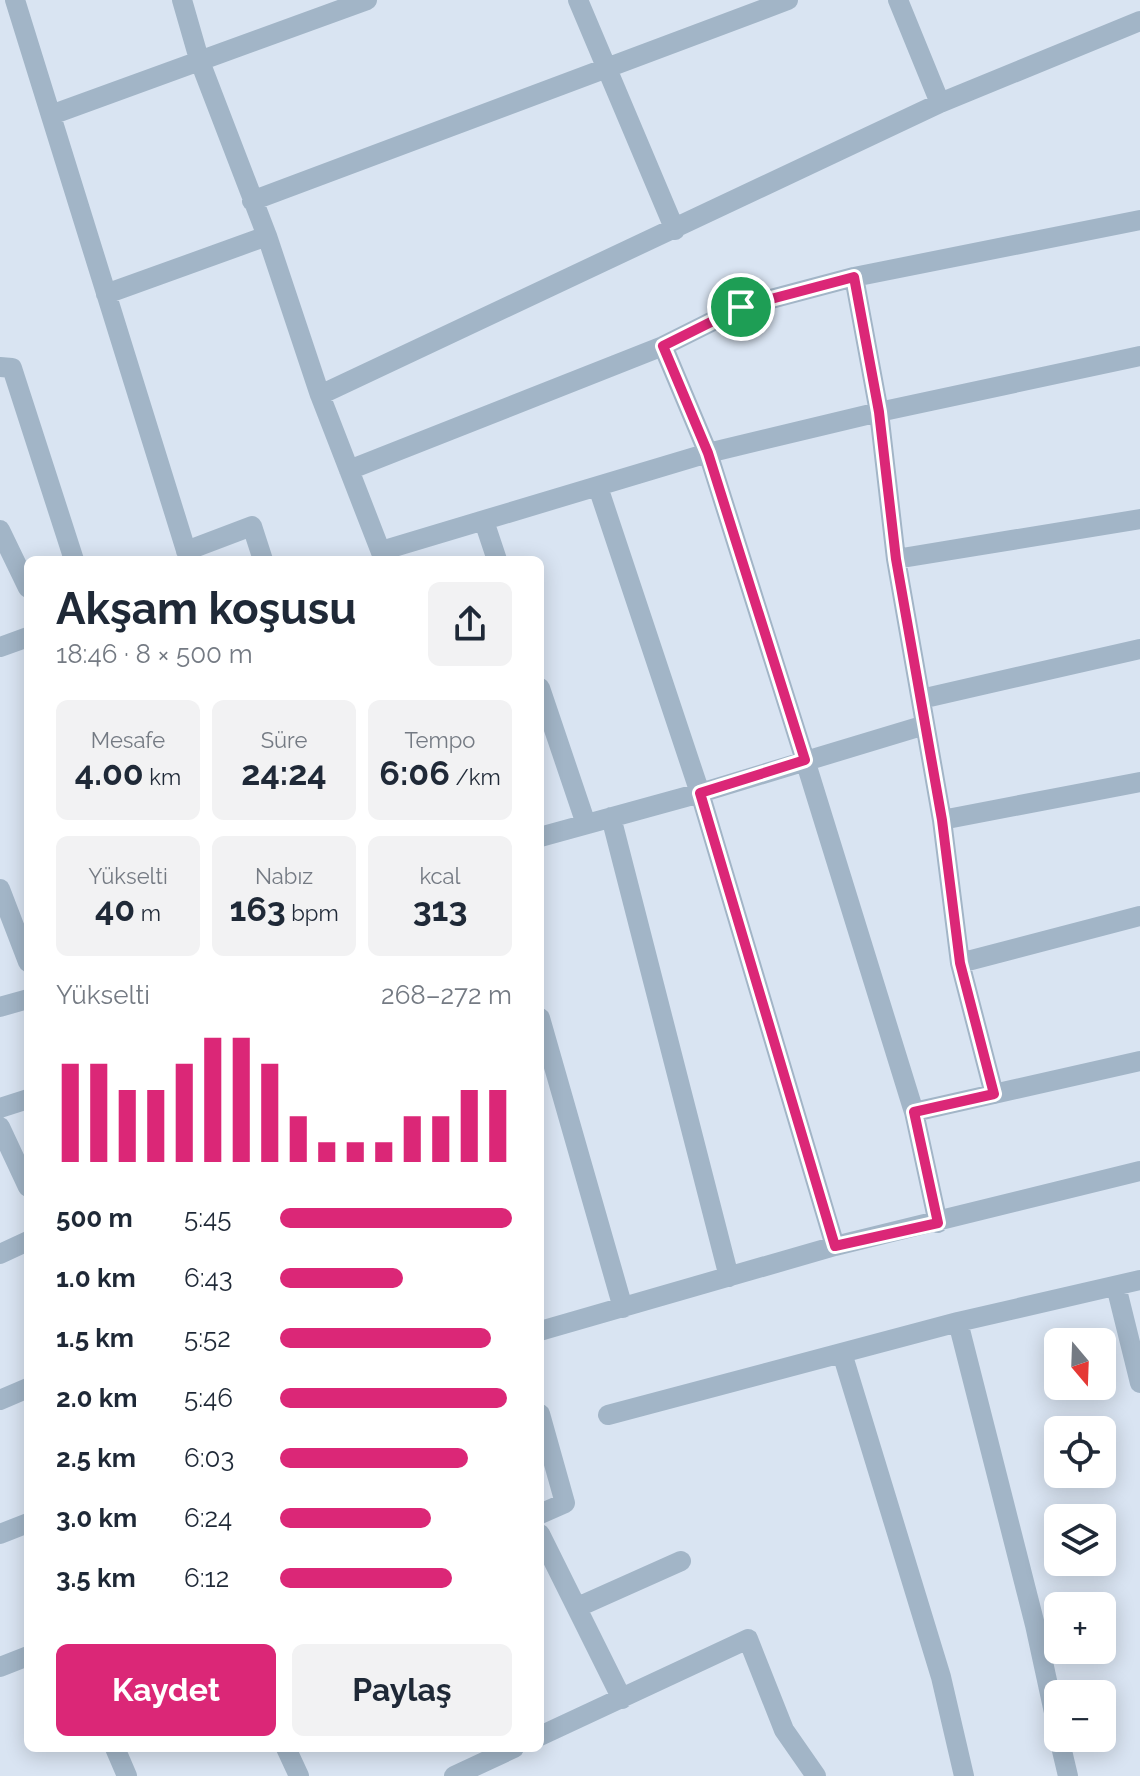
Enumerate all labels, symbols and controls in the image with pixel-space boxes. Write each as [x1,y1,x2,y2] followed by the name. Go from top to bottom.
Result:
[707,273,775,341] pin
[719,285,763,329] icon: arrive
[428,582,512,666] button: share
[56,583,356,634] text: Akşam koşusu
[56,639,253,669] text: 18:46 · 8 × 500 m
[91,727,165,753] text: Mesafe
[261,727,307,753] text: Süre
[405,727,475,753] text: Tempo
[75,753,144,793] text: 4.00
[241,753,327,793] text: 24:24
[379,753,450,793] text: 6:06
[144,764,181,790] text: km
[450,764,501,790] text: /km
[88,863,168,889] text: Yükselti
[255,863,313,889] text: Nabız
[419,863,461,889] text: kcal
[95,889,135,929] text: 40
[229,889,286,929] text: 163
[413,889,467,929] text: 313
[135,900,161,926] text: m
[286,900,339,926] text: bpm
[56,980,150,1010] text: Yükselti
[381,980,512,1010] text: 268–272 m
[56,1203,133,1233] text: 500 m
[184,1203,231,1233] text: 5:45
[56,1263,136,1293] text: 1.0 km
[184,1263,233,1293] text: 6:43
[56,1323,134,1353] text: 1.5 km
[184,1323,231,1353] text: 5:52
[1044,1328,1116,1400] north arrow
[1044,1328,1116,1752] map controls
[56,1383,137,1413] text: 2.0 km
[184,1383,233,1413] text: 5:46
[1044,1416,1116,1488] button: locate
[56,1443,136,1473] text: 2.5 km
[184,1443,234,1473] text: 6:03
[56,1503,137,1533] text: 3.0 km
[184,1503,232,1533] text: 6:24
[1044,1504,1116,1576] button: layers
[56,1563,136,1593] text: 3.5 km
[184,1563,229,1593] text: 6:12
[1044,1592,1116,1664] button: +
[56,1644,276,1736] button: Kaydet
[292,1644,512,1736] button: Paylaş
[1044,1680,1116,1752] button: −

